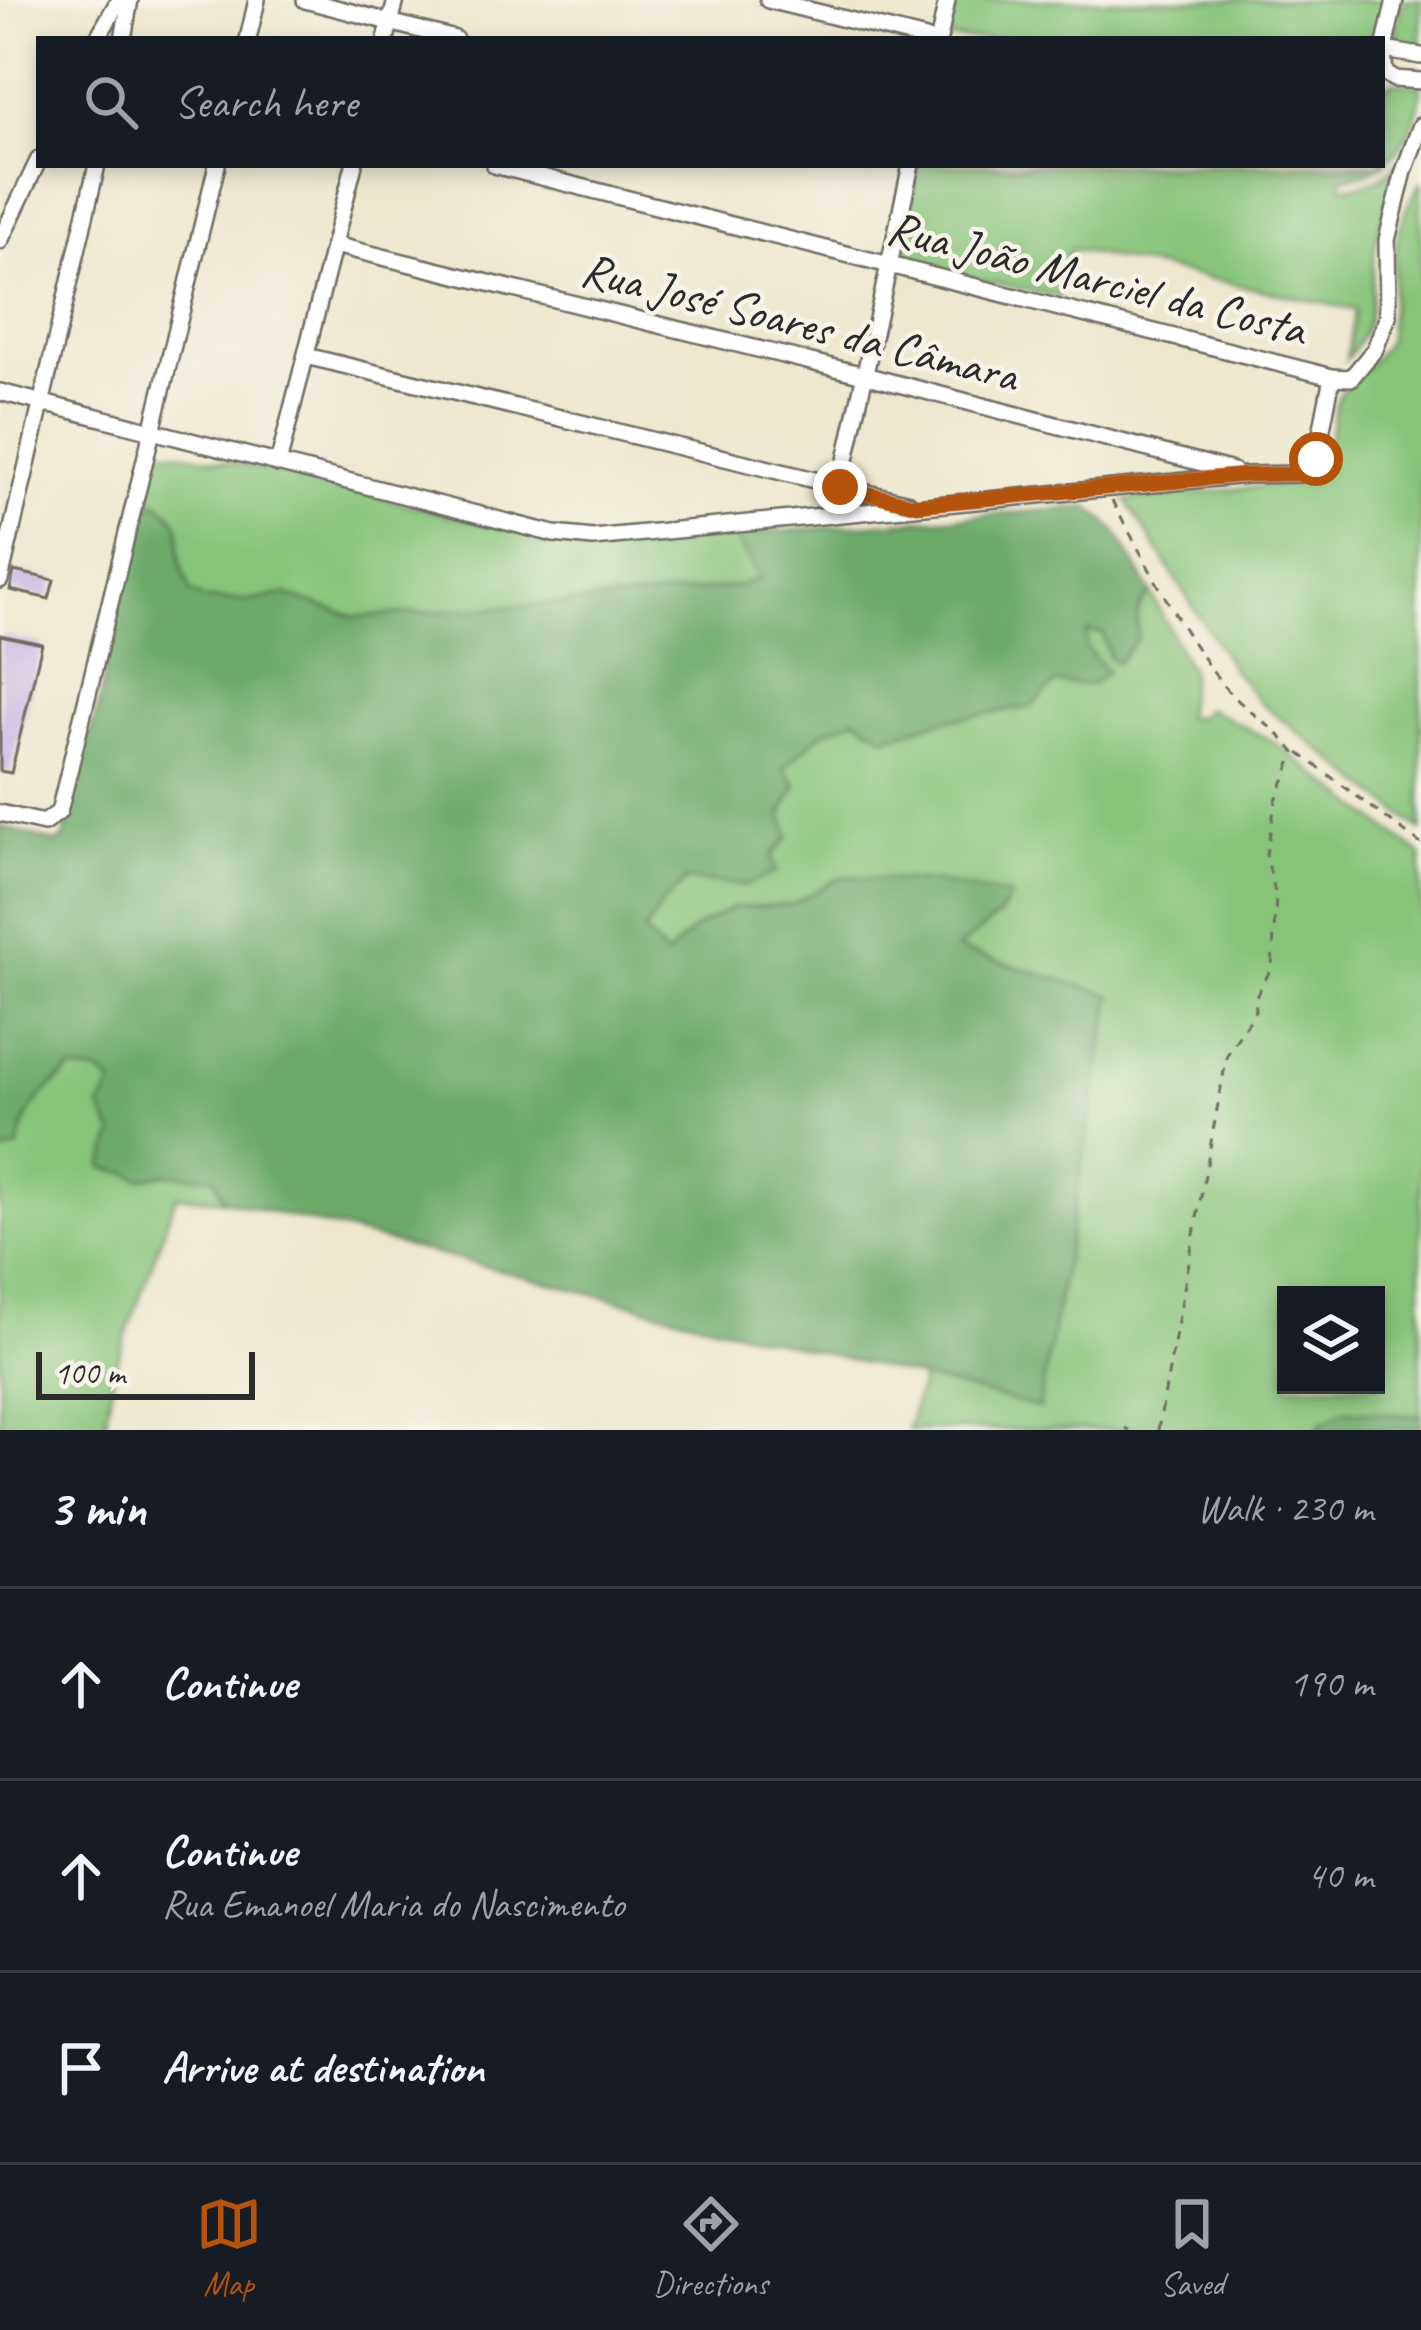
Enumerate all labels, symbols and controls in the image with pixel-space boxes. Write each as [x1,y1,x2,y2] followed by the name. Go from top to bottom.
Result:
[36,36,1385,168] search box
[78,69,144,135] icon: search
[174,74,357,131] text: Search here
[881,197,1315,360] street label: Rua João Marciel da Costa
[575,239,1027,406] street label: Rua José Soares da Câmara
[1289,432,1343,486] route start
[813,460,867,514] route end
[1277,1286,1385,1394] map controls
[1277,1286,1385,1394] button: layers
[36,1346,255,1399] scale bar
[54,1352,125,1394] text: 100 m
[48,1476,146,1540] text: 3 min
[1197,1484,1373,1533] text: Walk · 230 m
[48,1651,114,1717] icon: ahead
[162,1655,296,1712] text: Continue
[1289,1659,1373,1708] text: 190 m
[162,1823,296,1880] text: Continue
[48,1843,114,1909] icon: ahead
[1307,1851,1373,1900] text: 40 m
[162,1880,625,1929] text: Rua Emanoel Maria do Nascimento
[48,2035,114,2101] icon: arrive
[162,2039,484,2096] text: Arrive at destination
[196,2191,262,2305] tab: Map
[653,2191,768,2305] tab: Directions
[1159,2191,1225,2305] tab: Saved

